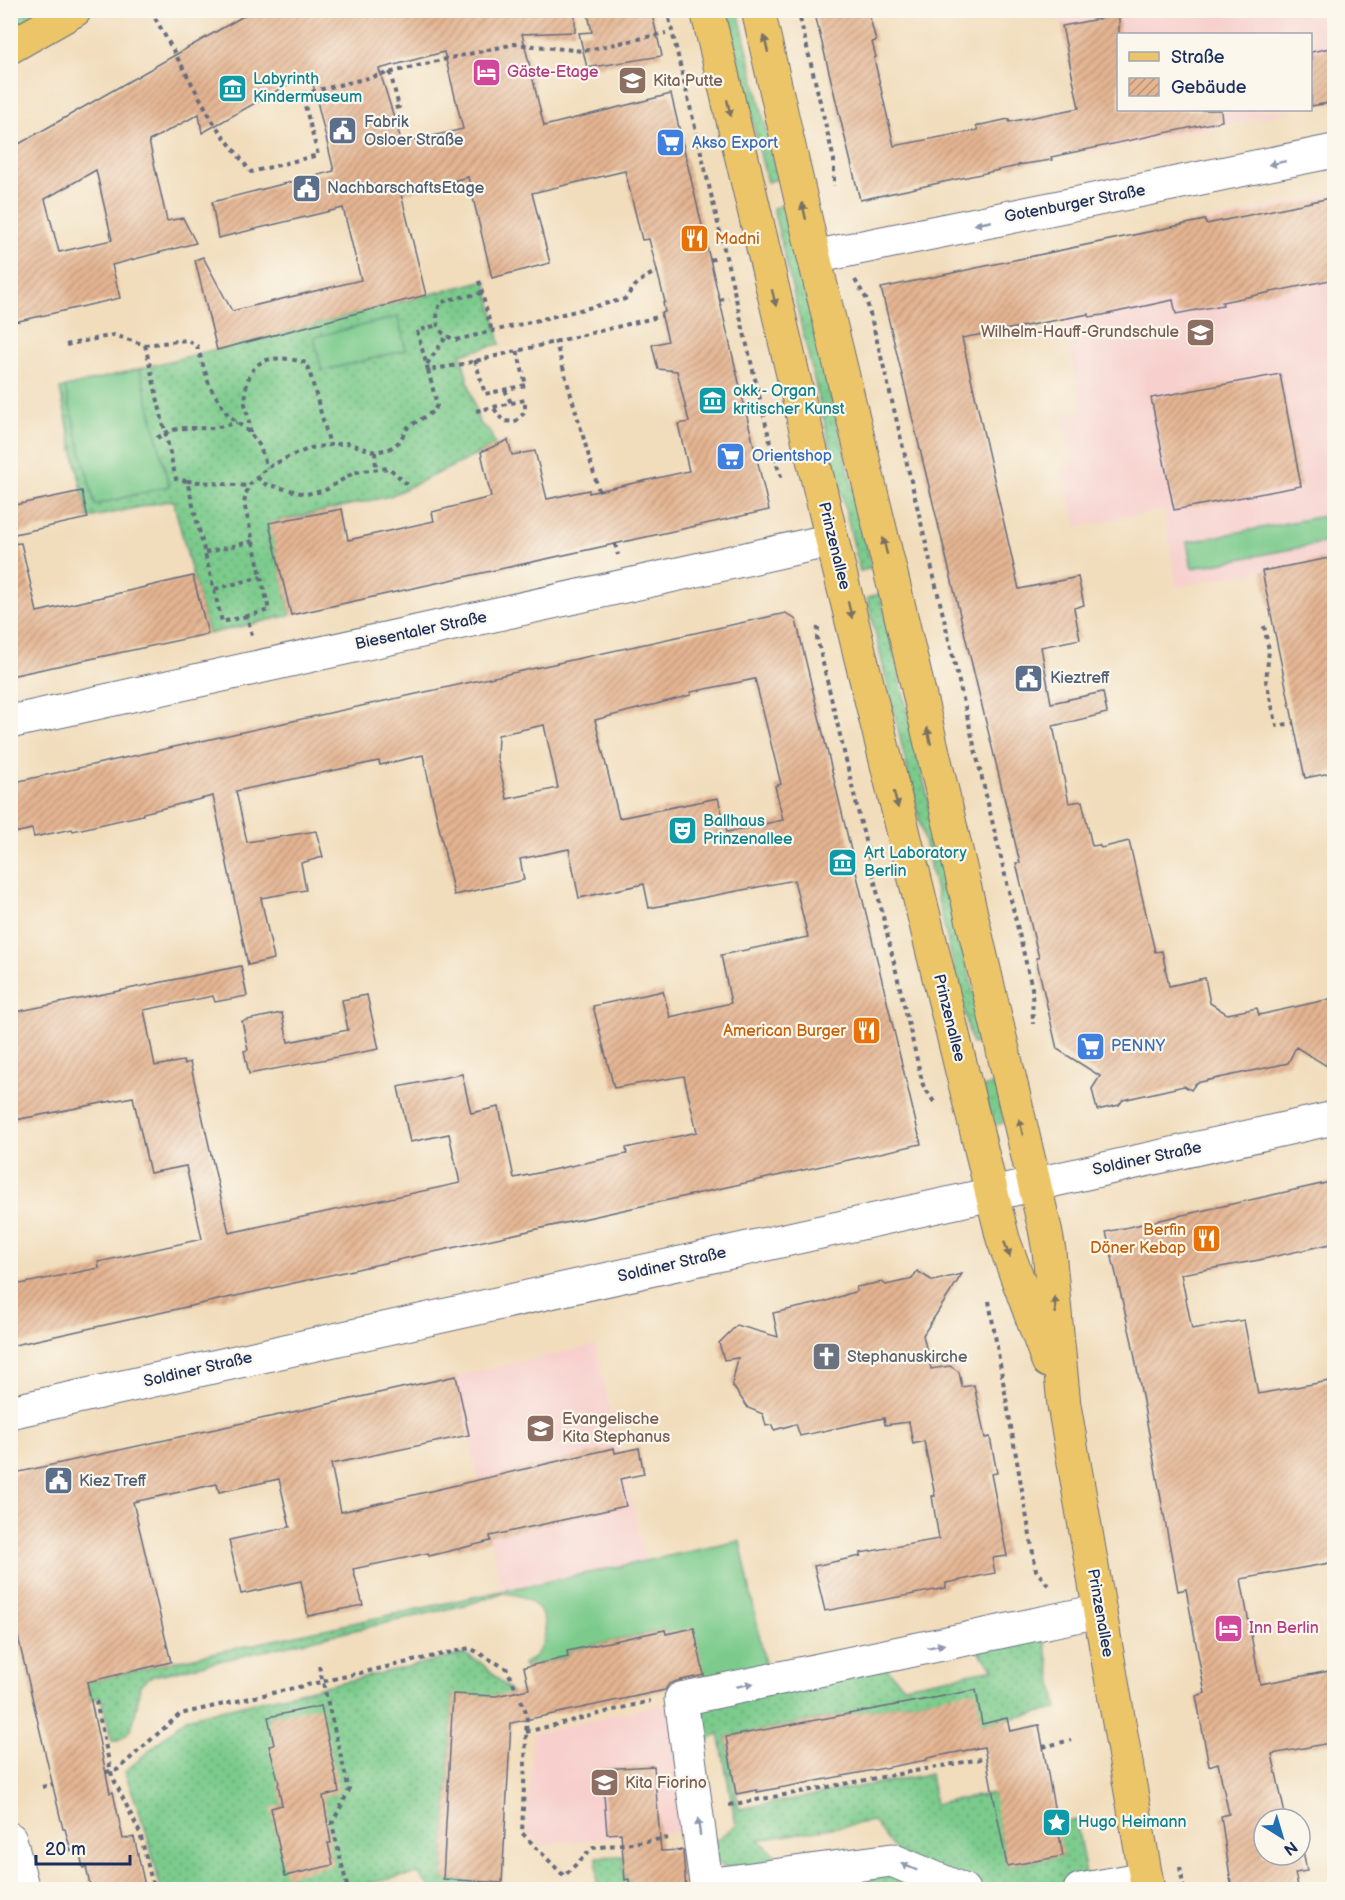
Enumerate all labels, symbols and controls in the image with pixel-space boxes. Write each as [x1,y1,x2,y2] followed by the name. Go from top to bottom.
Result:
[1117,33,1312,111] legend
[760,34,770,53] one-way arrow
[1171,47,1225,68] text: Straße
[470,56,502,88] hotel icon: Gäste-Etage
[507,63,599,82] place label: Gäste-Etage
[616,65,648,97] school or university icon: Kita Putte
[253,70,362,107] place label: Labyrinth Kindermuseum
[216,72,248,104] museum icon: Labyrinth Kindermuseum
[653,72,723,91] place label: Kita Putte
[1171,77,1247,98] text: Gebäude
[725,99,735,118] one-way arrow
[364,113,464,150] place label: Fabrik Osloer Straße
[327,115,359,147] public building icon: Fabrik Osloer Straße
[655,127,687,159] supermarket icon: Akso Export
[692,134,778,153] place label: Akso Export
[1268,158,1287,168] one-way arrow
[290,172,322,204] public building icon: NachbarschaftsEtage
[327,179,485,198] place label: NachbarschaftsEtage
[1003,181,1148,227] street label: Gotenburger Straße
[798,202,808,220] one-way arrow
[974,219,993,228] one-way arrow
[678,223,710,255] restaurant icon: Madni
[715,230,760,249] place label: Madni
[770,289,780,307] one-way arrow
[1184,316,1216,348] school or university icon: Wilhelm-Hauff-Grundschule
[981,323,1180,342] place label: Wilhelm-Hauff-Grundschule
[733,382,845,419] place label: okk - Organ kritischer Kunst
[696,384,728,416] museum icon: okk - Organ kritischer Kunst
[715,440,747,472] supermarket icon: Orientshop
[752,447,832,466] place label: Orientshop
[814,500,854,592] street label: Prinzenallee
[879,537,889,556] one-way arrow
[846,601,856,619] one-way arrow
[353,608,489,654] street label: Biesentaler Straße
[1013,662,1045,694] public building icon: Kieztreff
[1050,669,1110,688] place label: Kieztreff
[924,727,934,745] one-way arrow
[892,790,902,809] one-way arrow
[703,812,793,849] place label: Ballhaus Prinzenallee
[666,814,698,846] theatre icon: Ballhaus Prinzenallee
[864,844,967,881] place label: Art Laboratory Berlin
[827,846,859,878] museum icon: Art Laboratory Berlin
[929,972,969,1064] street label: Prinzenallee
[851,1015,883,1047] restaurant icon: American Burger
[723,1022,846,1041] place label: American Burger
[1074,1030,1106,1062] supermarket icon: PENNY
[1111,1037,1166,1056] place label: PENNY
[1016,1117,1025,1136] one-way arrow
[1091,1138,1204,1180] street label: Soldiner Straße
[1090,1221,1186,1258] place label: Berfin Döner Kebap
[1191,1223,1223,1255] restaurant icon: Berfin Döner Kebap
[1003,1241,1013,1259] one-way arrow
[616,1243,729,1287] street label: Soldiner Straße
[1050,1295,1059,1314] one-way arrow
[810,1341,842,1373] church icon: Stephanuskirche
[142,1348,255,1392] street label: Soldiner Straße
[847,1348,968,1367] place label: Stephanuskirche
[562,1410,670,1447] place label: Evangelische Kita Stephanus
[525,1412,557,1444] school or university icon: Evangelische Kita Stephanus
[42,1465,74,1497] public building icon: Kiez Treff
[79,1472,147,1491] place label: Kiez Treff
[1083,1567,1117,1659] street label: Prinzenallee
[1212,1612,1244,1644] hotel icon: Inn Berlin
[1249,1619,1319,1638] place label: Inn Berlin
[927,1641,946,1650] one-way arrow
[736,1680,754,1690] one-way arrow
[588,1767,620,1799] school or university icon: Kita Fiorino
[625,1774,707,1793] place label: Kita Fiorino
[1041,1806,1073,1838] place icon: Hugo Heimann
[1252,1807,1312,1867] north arrow
[1078,1813,1187,1832] place label: Hugo Heimann
[694,1817,703,1836] one-way arrow
[36,1828,130,1866] scale bar
[1280,1837,1301,1859] text: N
[45,1839,86,1860] text: 20 m
[899,1862,917,1872] one-way arrow

